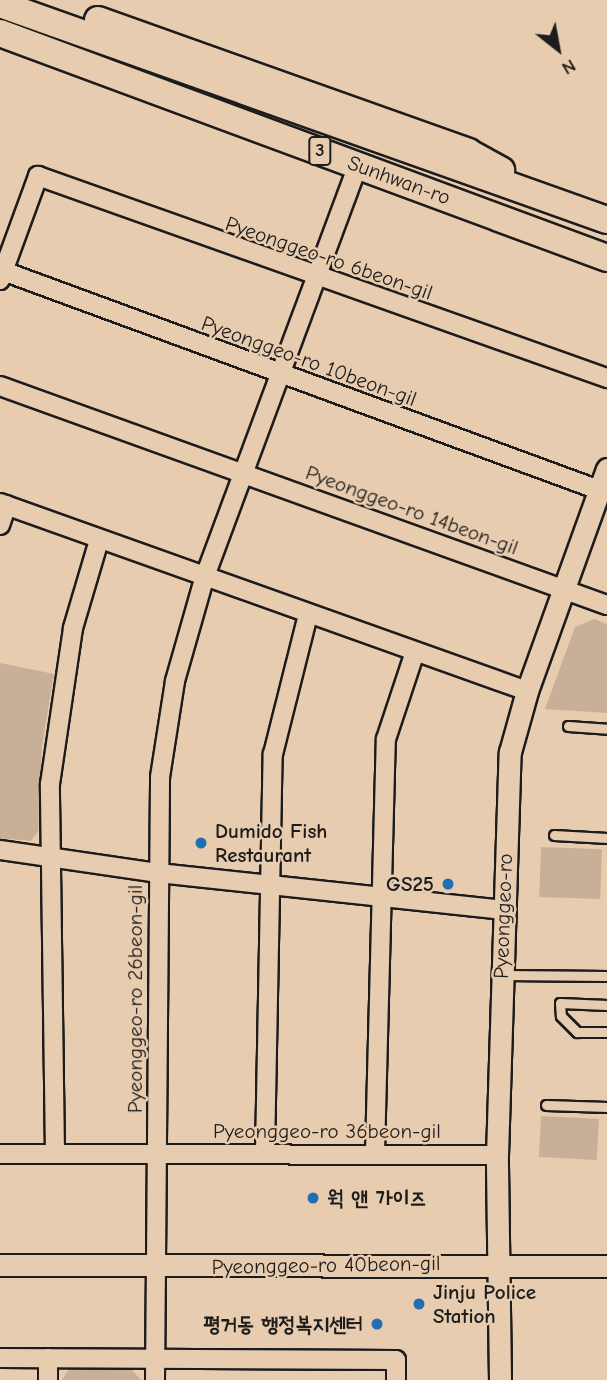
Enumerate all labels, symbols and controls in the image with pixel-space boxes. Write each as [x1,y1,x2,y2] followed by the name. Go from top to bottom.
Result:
[523,14,593,84] north arrow
[558,54,580,80] text: N
[308,136,332,167] road number: 3
[344,150,454,210] street label: Sunhwan-ro
[222,211,436,305] street label: Pyeonggeo-ro 6beon-gil
[198,310,420,412] street label: Pyeonggeo-ro 10beon-gil
[302,460,522,560] street label: Pyeonggeo-ro 14beon-gil
[215,818,327,868] place label: Dumido Fish Restaurant
[193,835,209,851] marker: Dumido Fish Restaurant
[488,853,518,979] street label: Pyeonggeo-ro
[386,871,434,897] place label: GS25
[440,876,456,892] marker: GS25
[122,885,148,1113] street label: Pyeonggeo-ro 26beon-gil
[213,1118,441,1144] street label: Pyeonggeo-ro 36beon-gil
[327,1185,426,1211] place label: 웍 앤 가이즈
[305,1190,321,1206] marker: 웍 앤 가이즈
[211,1250,441,1280] street label: Pyeonggeo-ro 40beon-gil
[433,1279,536,1329] place label: Jinju Police Station
[411,1296,427,1312] marker: Jinju Police Station
[203,1311,363,1337] place label: 평거동 행정복지센터
[369,1316,385,1332] marker: 평거동 행정복지센터

